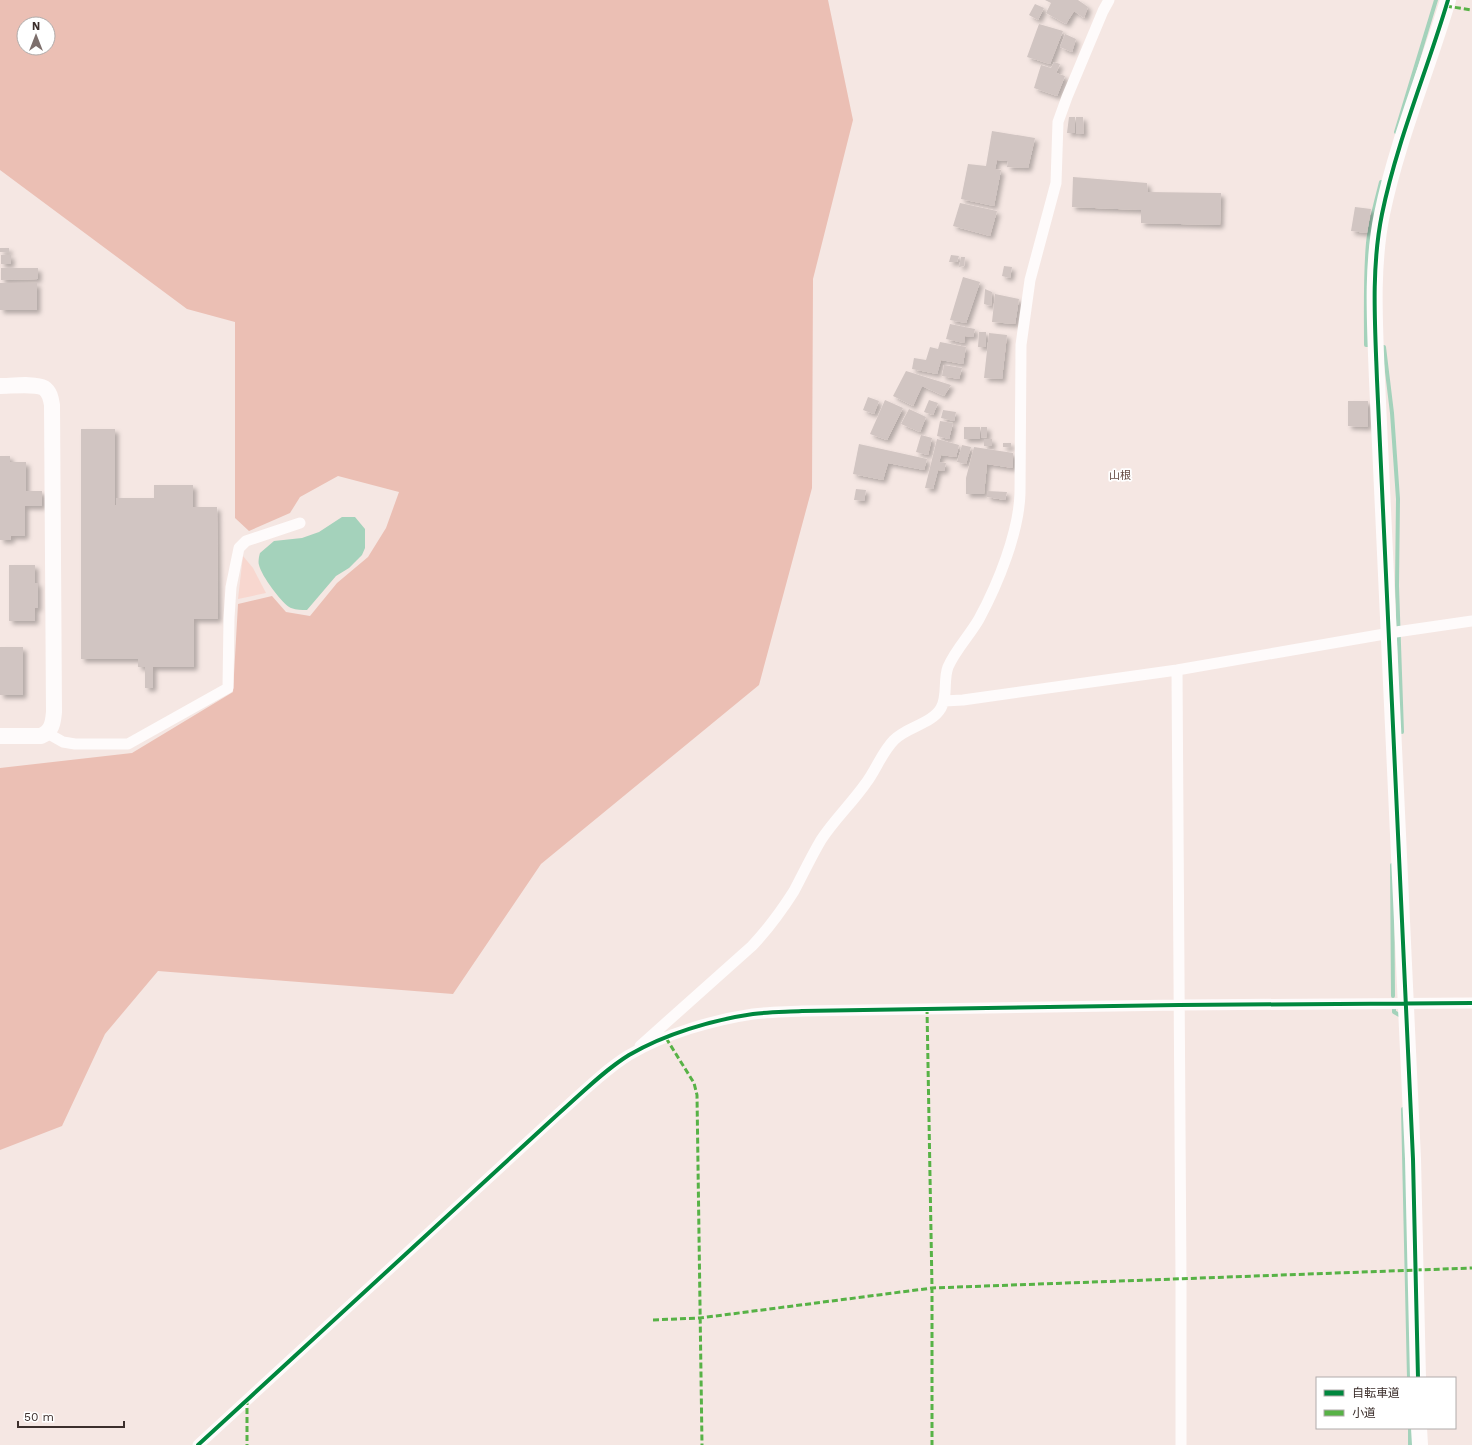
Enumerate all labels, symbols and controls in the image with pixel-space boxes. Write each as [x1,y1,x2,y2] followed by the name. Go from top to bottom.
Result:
[16,16,56,56] north arrow
[32,20,40,33] text: N
[1109,469,1131,482] district label: 山根
[1316,1377,1456,1429] legend
[1352,1386,1400,1400] text: 自転車道
[18,1403,124,1429] scale bar
[1352,1406,1376,1420] text: 小道
[24,1410,54,1424] text: 50 m

